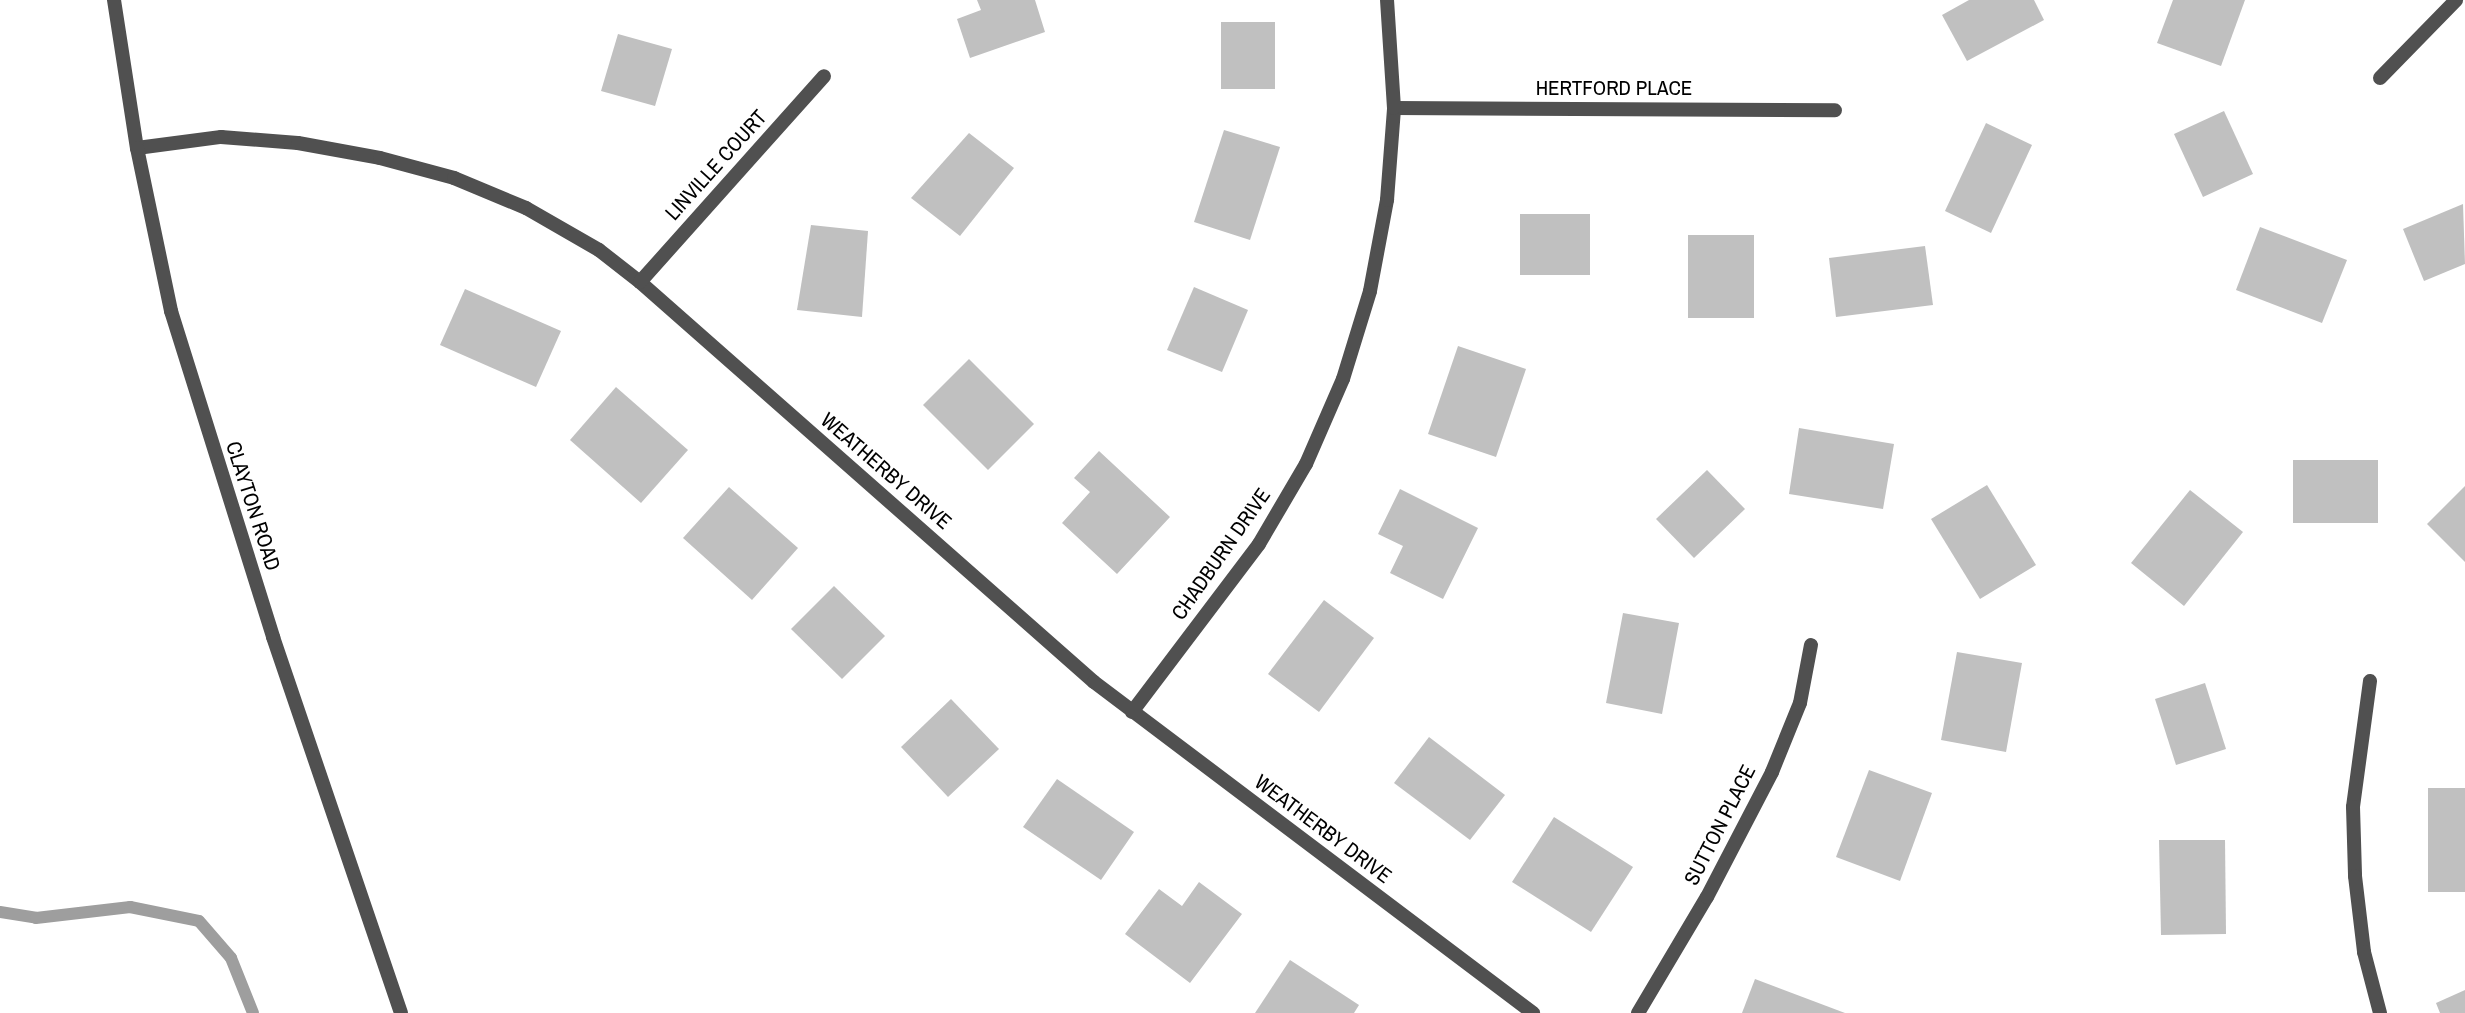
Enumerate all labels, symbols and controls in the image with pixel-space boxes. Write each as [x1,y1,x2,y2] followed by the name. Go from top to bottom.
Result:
[1536,75,1692,101] street label: HERTFORD PLACE
[660,105,772,225] street label: LINVILLE COURT
[815,407,957,535] street label: WEATHERBY DRIVE
[220,438,286,574] street label: CLAYTON ROAD
[1166,483,1276,625] street label: CHADBURN DRIVE
[1679,761,1761,889] street label: SUTTON PLACE
[1249,769,1397,889] street label: WEATHERBY DRIVE

